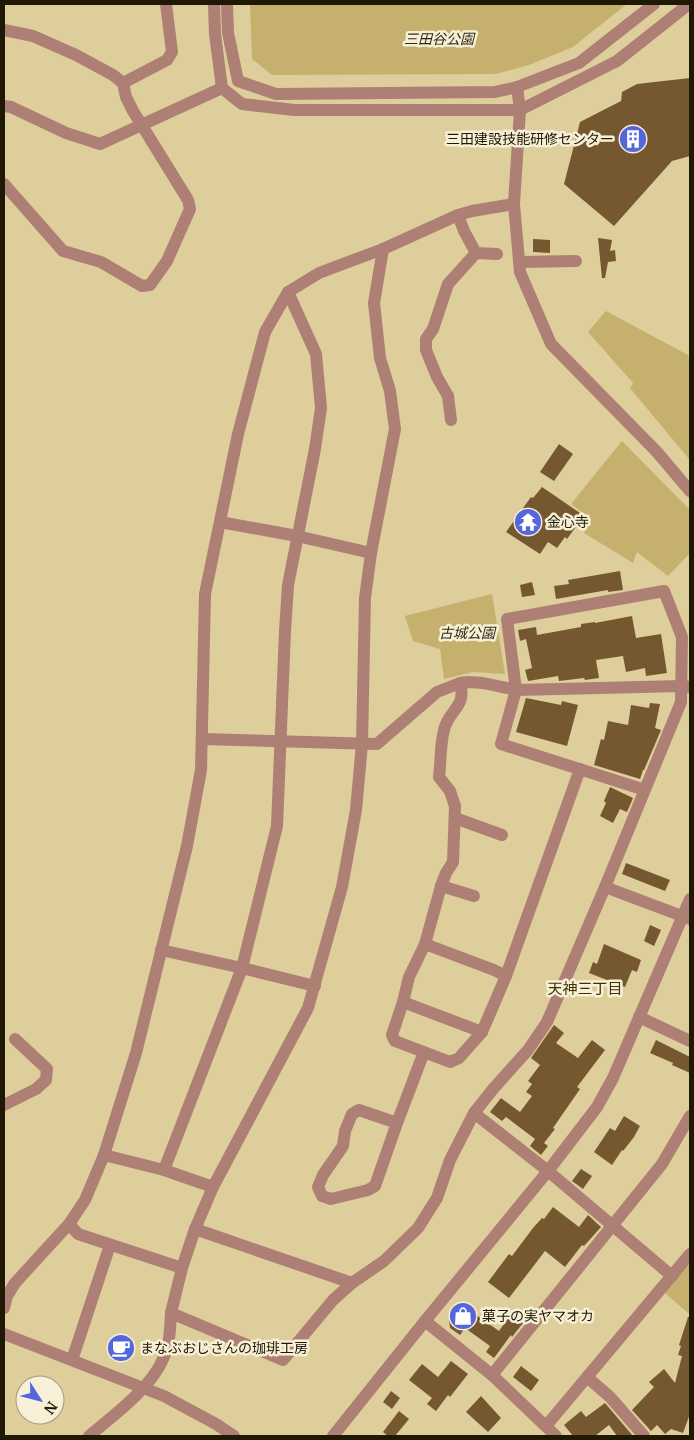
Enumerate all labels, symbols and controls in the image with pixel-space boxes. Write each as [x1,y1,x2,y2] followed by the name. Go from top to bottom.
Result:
[404,30,476,48] park label: 三田谷公園
[618,124,648,154] building icon: 三田建設技能研修センター
[446,130,614,148] place label: 三田建設技能研修センター
[513,507,543,537] temple icon: 金心寺
[547,513,589,531] place label: 金心寺
[439,624,497,642] park label: 古城公園
[547,979,623,998] district label: 天神三丁目
[448,1301,478,1331] shop icon: 菓子の実ヤマオカ
[482,1307,594,1325] place label: 菓子の実ヤマオカ
[106,1333,136,1363] cafe icon: まなぶおじさんの珈琲工房
[140,1339,308,1357] place label: まなぶおじさんの珈琲工房
[15,1375,65,1425] north arrow
[40,1398,61,1417] text: N

